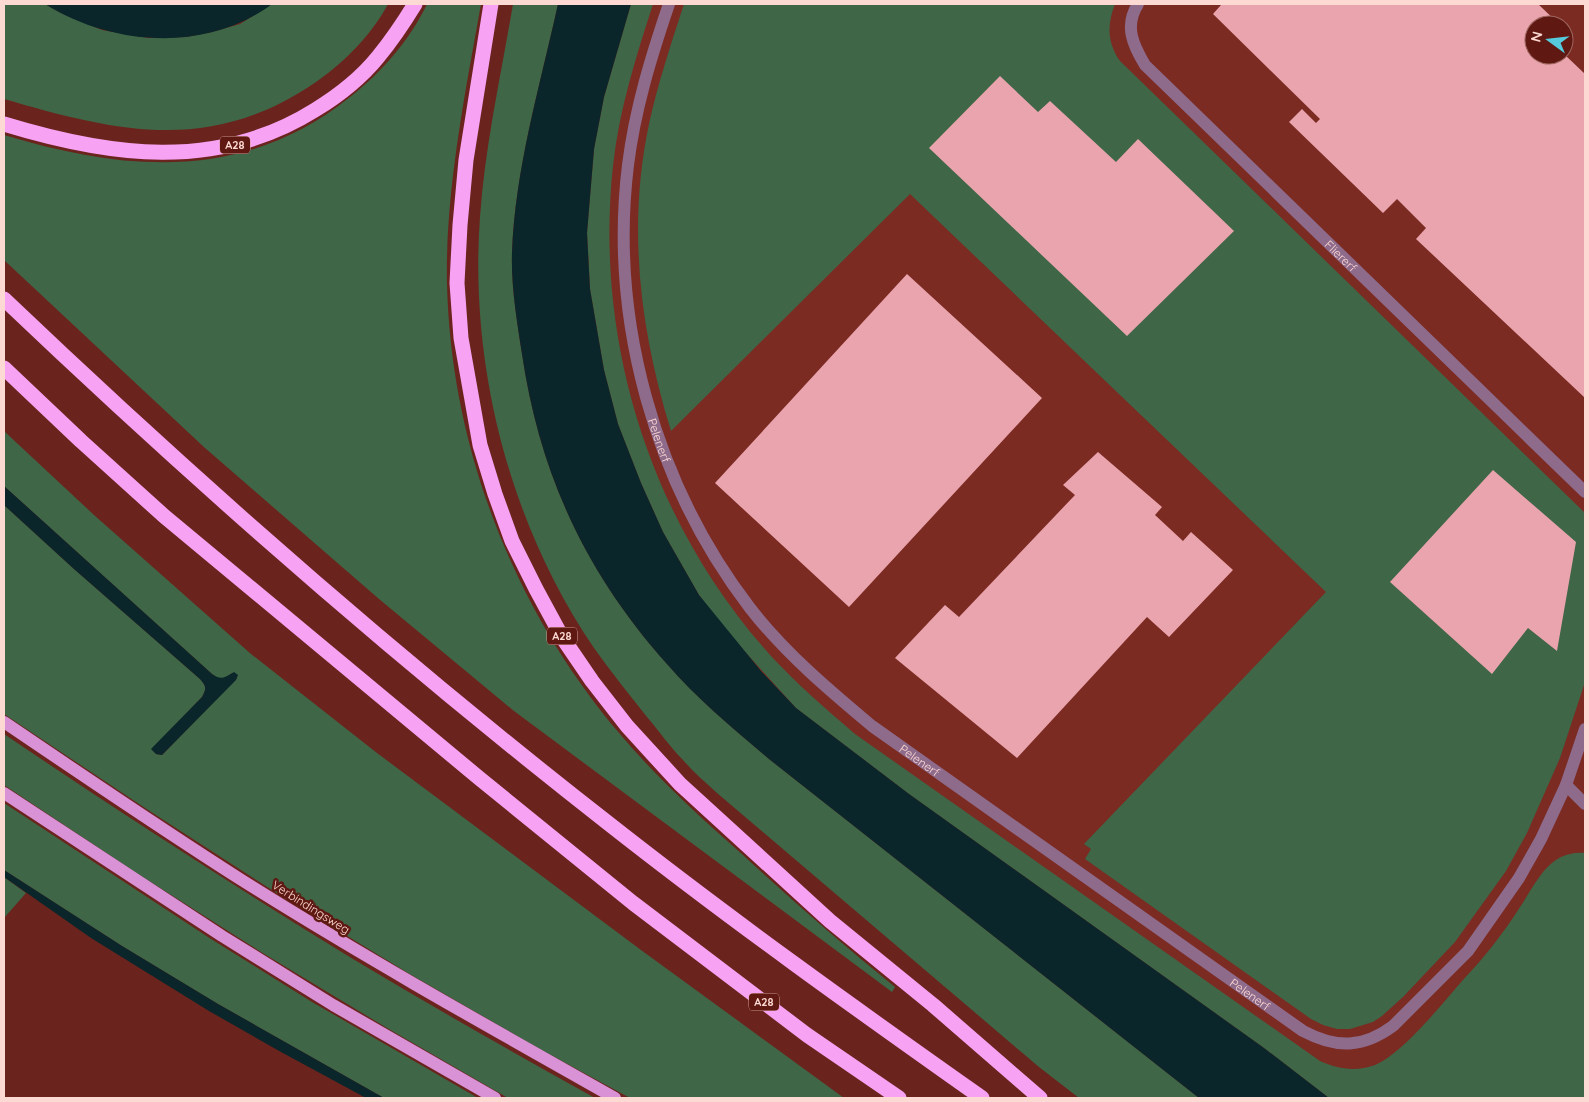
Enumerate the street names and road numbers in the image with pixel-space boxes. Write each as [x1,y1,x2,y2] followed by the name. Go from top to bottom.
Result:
[220,136,250,154] road number: A28
[1322,237,1361,275] street label: Fliererf
[645,416,675,465] street label: Pelenerf
[547,628,577,644] road number: A28
[897,741,944,780] street label: Pelenerf
[269,877,353,937] street label: Verbindingsweg
[1227,974,1274,1014] street label: Pelenerf
[749,994,779,1010] road number: A28

